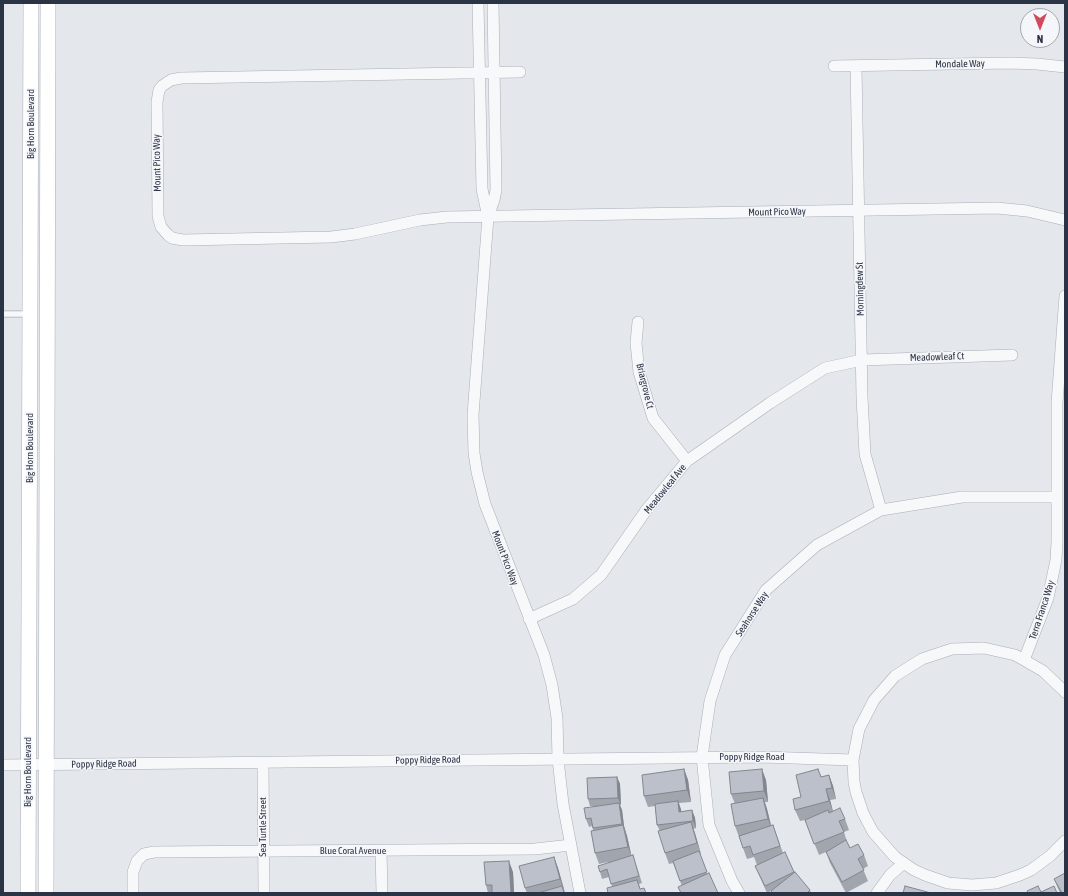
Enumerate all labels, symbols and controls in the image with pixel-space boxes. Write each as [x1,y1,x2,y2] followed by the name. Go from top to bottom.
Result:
[1020,8,1060,48] north arrow
[1037,33,1043,45] text: N
[935,58,985,70] street label: Mondale Way
[25,89,37,159] street label: Big Horn Boulevard
[150,134,164,192] street label: Mount Pico Way
[748,205,806,219] street label: Mount Pico Way
[854,262,866,316] street label: Morningdew St
[910,350,964,364] street label: Meadowleaf Ct
[634,362,656,410] street label: Briargrove Ct
[24,413,36,483] street label: Big Horn Boulevard
[641,462,689,516] street label: Meadowleaf Ave
[489,529,521,587] street label: Mount Pico Way
[1027,579,1057,641] street label: Terra Franca Way
[733,589,771,639] street label: Seahorse Way
[22,737,34,807] street label: Big Horn Boulevard
[719,751,785,763] street label: Poppy Ridge Road
[395,753,461,767] street label: Poppy Ridge Road
[71,757,137,771] street label: Poppy Ridge Road
[257,797,269,857] street label: Sea Turtle Street
[320,845,386,857] street label: Blue Coral Avenue

